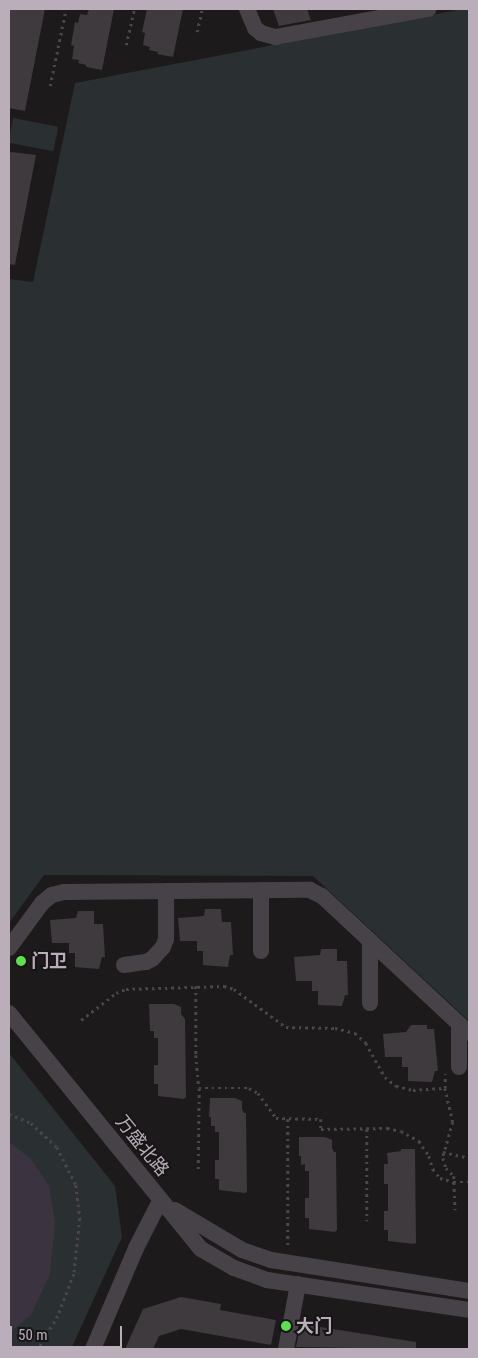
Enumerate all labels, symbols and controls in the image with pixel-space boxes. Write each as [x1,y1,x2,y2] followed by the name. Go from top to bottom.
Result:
[31,950,67,972] place label: 门卫
[15,955,27,967] marker: 门卫
[111,1111,173,1181] street label: 万盛北路
[296,1315,332,1337] place label: 大门
[12,1316,125,1348] scale bar
[280,1320,292,1332] marker: 大门
[18,1326,48,1344] text: 50 m

